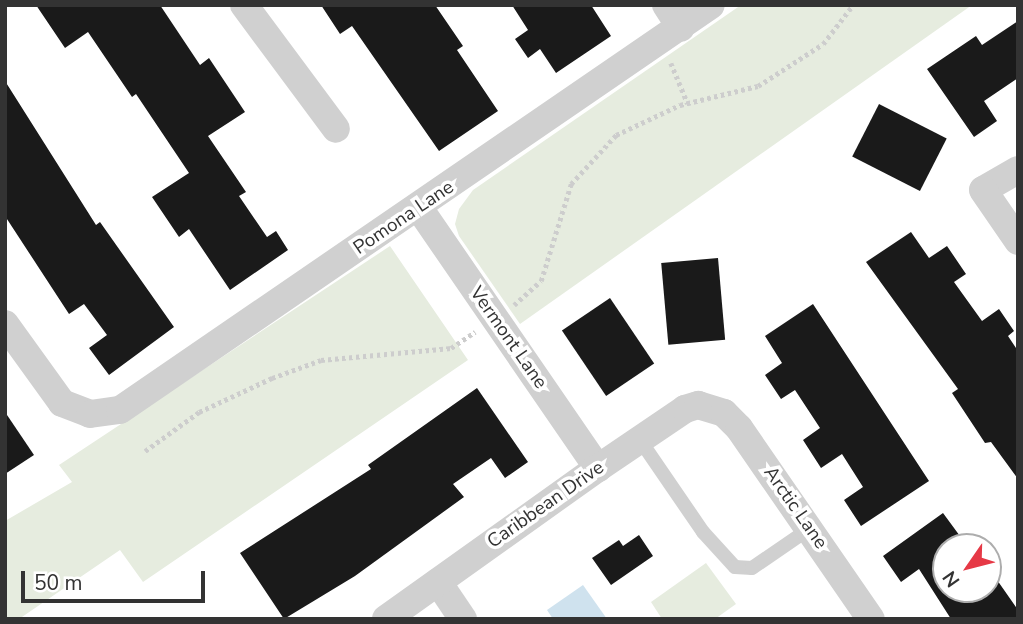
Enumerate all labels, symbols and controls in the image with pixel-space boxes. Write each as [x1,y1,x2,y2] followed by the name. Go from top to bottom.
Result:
[350,176,458,260] street label: Pomona Lane
[464,283,552,393] street label: Vermont Lane
[483,456,609,554] street label: Caribbean Drive
[758,462,832,554] street label: Arctic Lane
[932,533,1002,603] north arrow
[24,558,208,602] scale bar
[937,566,966,592] text: N
[34,569,83,597] text: 50 m

